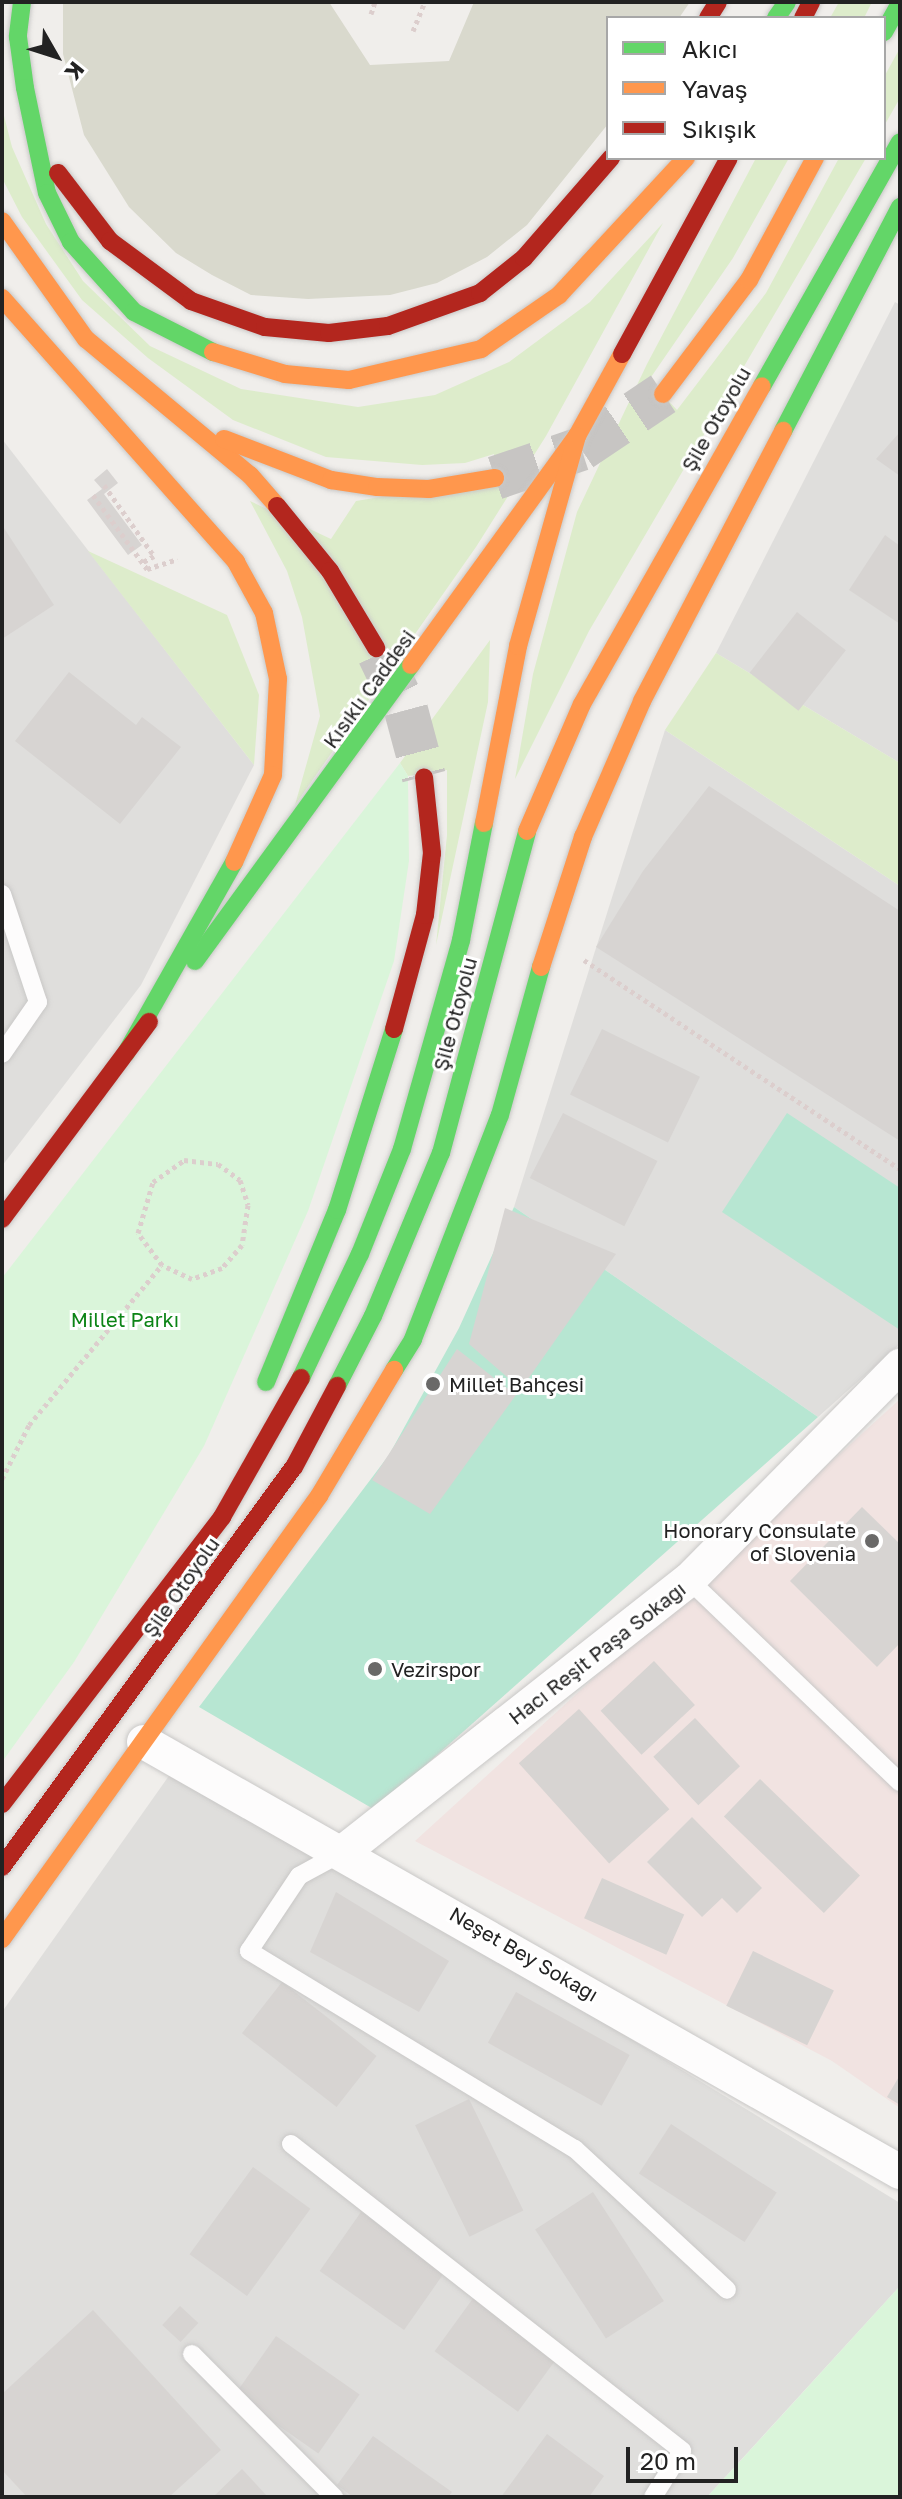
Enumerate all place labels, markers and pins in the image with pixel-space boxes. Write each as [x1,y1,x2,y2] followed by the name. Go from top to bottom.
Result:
[449,1372,584,1396] place label: Millet Bahçesi
[424,1375,442,1393] marker: Millet Bahçesi
[663,1518,856,1565] place label: Honorary Consulate of Slovenia
[863,1532,881,1550] marker: Honorary Consulate of Slovenia
[391,1657,481,1681] place label: Vezirspor
[366,1660,384,1678] marker: Vezirspor

